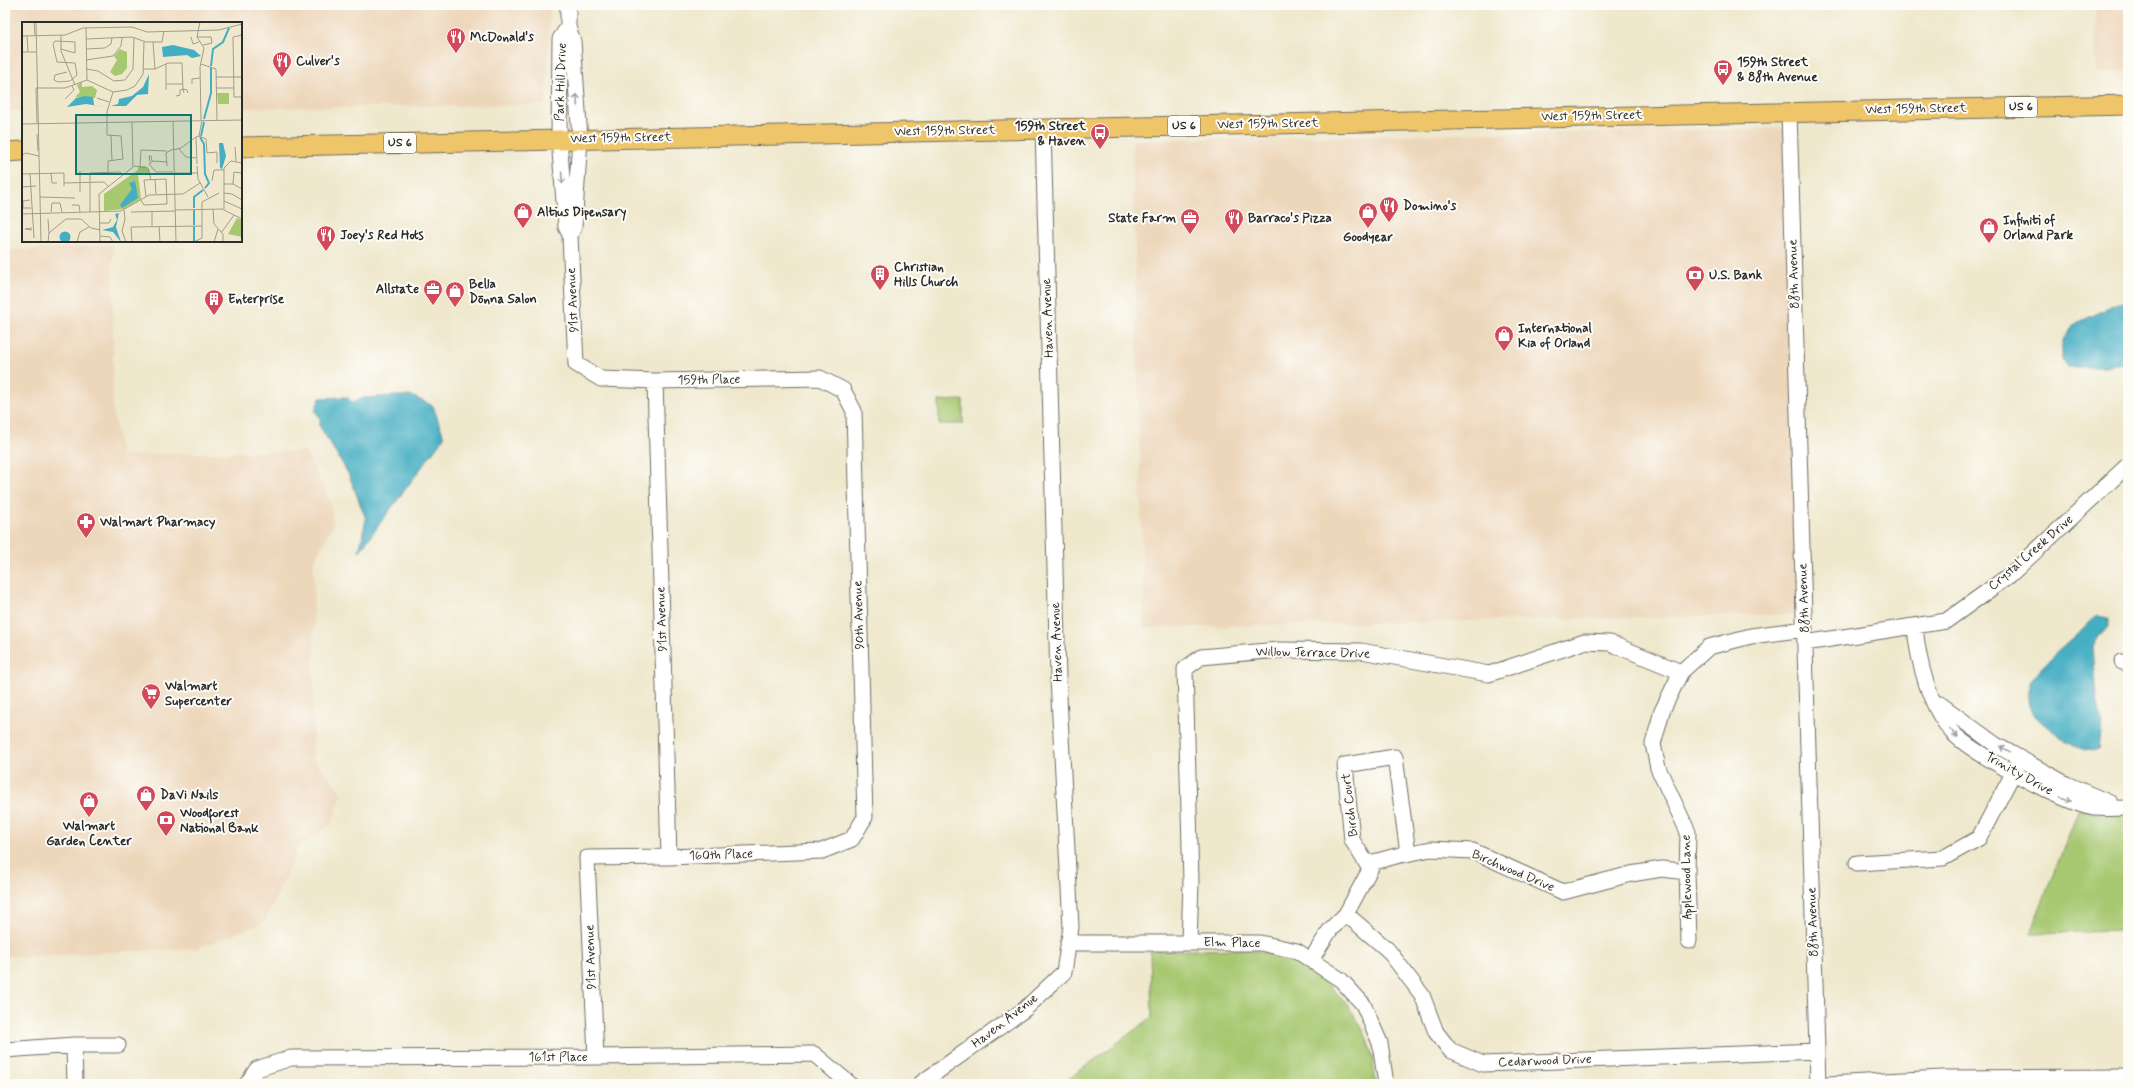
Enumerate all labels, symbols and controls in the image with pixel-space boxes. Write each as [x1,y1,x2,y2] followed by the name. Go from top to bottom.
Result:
[22,22,242,242] inset map
[445,26,467,54] restaurant icon: McDonald's
[470,29,534,46] place label: McDonald's
[551,42,571,122] street label: Park Hill Drive
[271,50,293,78] restaurant icon: Culver's
[296,53,340,70] place label: Culver's
[1737,54,1818,86] place label: 159th Street & 88th Avenue
[1712,58,1734,86] bus stop icon: 159th Street & 88th Avenue
[574,94,581,107] one-way arrow
[2005,97,2037,117] road number: US 6
[1865,100,1967,118] street label: West 159th Street
[1541,107,1643,125] street label: West 159th Street
[1217,115,1319,133] street label: West 159th Street
[1168,116,1200,136] road number: US 6
[1015,118,1087,150] place label: 159th Street & Haven
[894,122,996,140] street label: West 159th Street
[1089,122,1111,150] bus stop icon: 159th Street & Haven
[570,129,672,147] street label: West 159th Street
[384,133,416,153] road number: US 6
[559,171,566,184] one-way arrow
[1378,195,1400,223] restaurant icon: Domino's
[1403,198,1457,215] place label: Domino's
[512,201,534,229] shop icon: Altius Dipensary
[1357,201,1379,229] shop icon: Goodyear
[537,204,626,221] place label: Altius Dipensary
[1179,207,1201,235] office icon: State Farm
[1223,207,1245,235] restaurant icon: Barraco's Pizza
[1108,210,1176,227] place label: State Farm
[1248,210,1332,227] place label: Barraco's Pizza
[2003,212,2074,244] place label: Infiniti of Orland Park
[1978,216,2000,244] shop icon: Infiniti of Orland Park
[315,224,337,252] restaurant icon: Joey's Red Hots
[340,227,424,244] place label: Joey's Red Hots
[1343,229,1394,246] place label: Goodyear
[1784,239,1804,309] street label: 88th Avenue
[894,259,959,291] place label: Christian Hills Church
[869,263,891,291] building icon: Christian Hills Church
[1684,264,1706,292] bank icon: U.S. Bank
[563,267,583,333] street label: 91st Avenue
[1709,267,1763,284] place label: U.S. Bank
[469,276,537,308] place label: Bella Dōnna Salon
[422,278,444,306] office icon: Allstate
[1038,278,1058,358] street label: Haven Avenue
[444,280,466,308] shop icon: Bella Dōnna Salon
[376,281,419,298] place label: Allstate
[203,288,225,316] building icon: Enterprise
[228,291,285,308] place label: Enterprise
[1518,320,1593,352] place label: International Kia of Orland
[1493,324,1515,352] shop icon: International Kia of Orland
[678,371,741,389] street label: 159th Place
[75,511,97,539] pharmacy icon: Walmart Pharmacy
[1985,511,2077,595] street label: Crystal Creek Drive
[99,514,216,531] place label: Walmart Pharmacy
[1794,563,1814,633] street label: 88th Avenue
[849,580,869,650] street label: 90th Avenue
[652,586,672,652] street label: 91st Avenue
[1047,602,1067,682] street label: Haven Avenue
[1256,644,1370,662] street label: Willow Terrace Drive
[164,678,233,710] place label: Walmart Supercenter
[140,682,162,710] supermarket icon: Walmart Supercenter
[1949,728,1959,737] one-way arrow
[1999,745,2011,753] one-way arrow
[1982,748,2056,800] street label: Trinity Drive
[1338,772,1362,838] street label: Birch Court
[135,784,157,812] shop icon: DaVi Nails
[160,787,219,804] place label: DaVi Nails
[78,790,100,818] shop icon: Walmart Garden Center
[2059,795,2071,803] one-way arrow
[179,805,259,837] place label: Woodforest National Bank
[155,809,177,837] bank icon: Woodforest National Bank
[46,818,132,850] place label: Walmart Garden Center
[1678,834,1697,920] street label: Applewood Lane
[689,845,753,865] street label: 160th Place
[1469,846,1557,896] street label: Birchwood Drive
[1803,887,1823,957] street label: 88th Avenue
[581,924,601,990] street label: 91st Avenue
[1203,934,1261,952] street label: Elm Place
[968,990,1042,1052] street label: Haven Avenue
[528,1049,588,1066] street label: 161st Place
[1498,1051,1592,1071] street label: Cedarwood Drive

